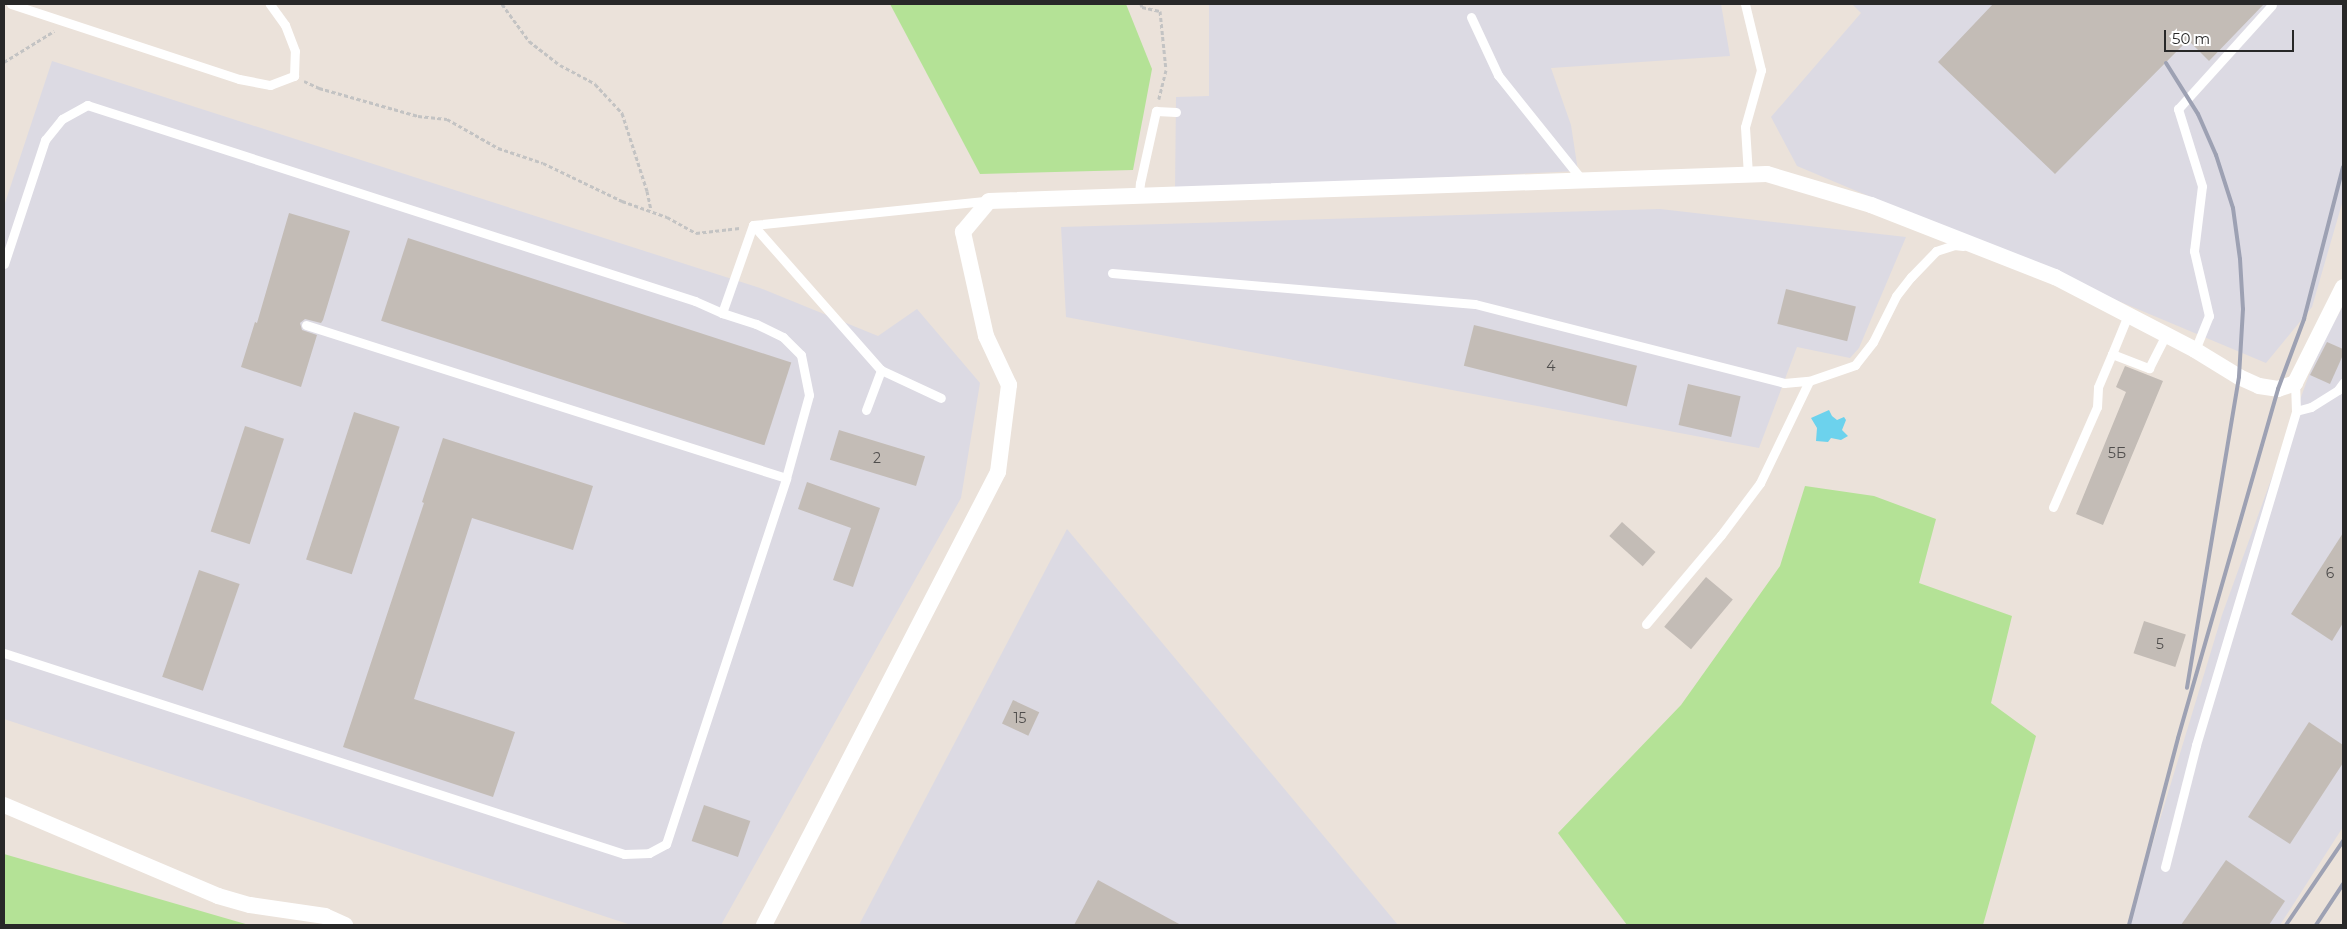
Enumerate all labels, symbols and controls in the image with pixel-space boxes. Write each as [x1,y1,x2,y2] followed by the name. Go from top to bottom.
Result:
[2167,20,2297,52] scale bar
[2172,29,2210,48] text: 50 m
[1546,358,1556,374] house number: 4
[2108,445,2126,461] house number: 5Б
[873,450,881,466] house number: 2
[2326,565,2334,581] house number: 6
[2156,636,2164,652] house number: 5
[1014,710,1026,726] house number: 15

